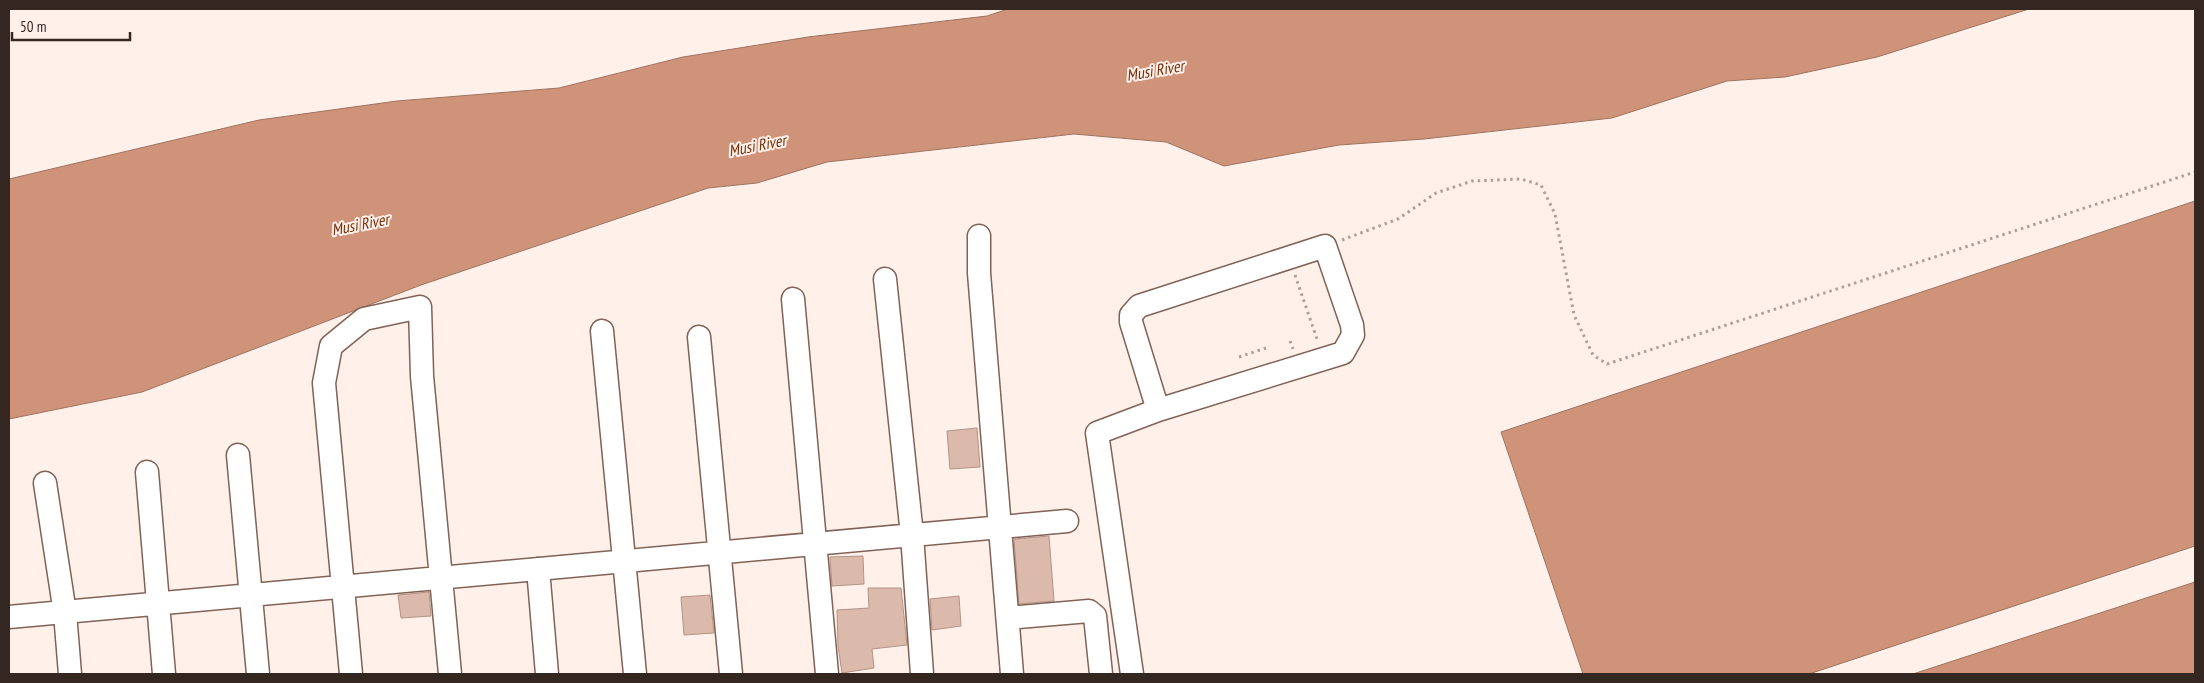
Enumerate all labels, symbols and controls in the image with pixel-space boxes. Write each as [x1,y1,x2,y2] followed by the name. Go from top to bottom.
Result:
[12,10,130,42] scale bar
[20,17,46,36] text: 50 m
[1125,55,1188,85] water label: Musi River
[727,129,790,160] water label: Musi River
[330,208,393,239] water label: Musi River

